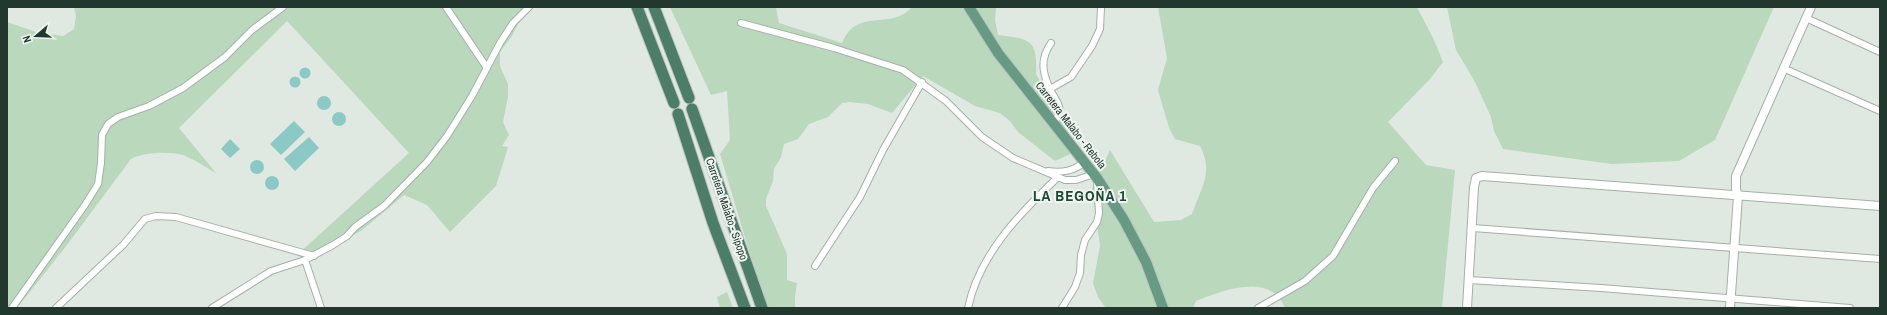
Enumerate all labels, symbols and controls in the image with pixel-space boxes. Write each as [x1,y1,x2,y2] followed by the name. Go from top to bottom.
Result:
[16,16,56,56] north arrow
[19,34,34,45] text: N
[1033,79,1109,171] street label: Carretera Malabo - Rebola
[703,156,751,262] street label: Carretera Malabo - Sipopo
[1033,185,1127,206] district label: LA BEGOÑA 1

